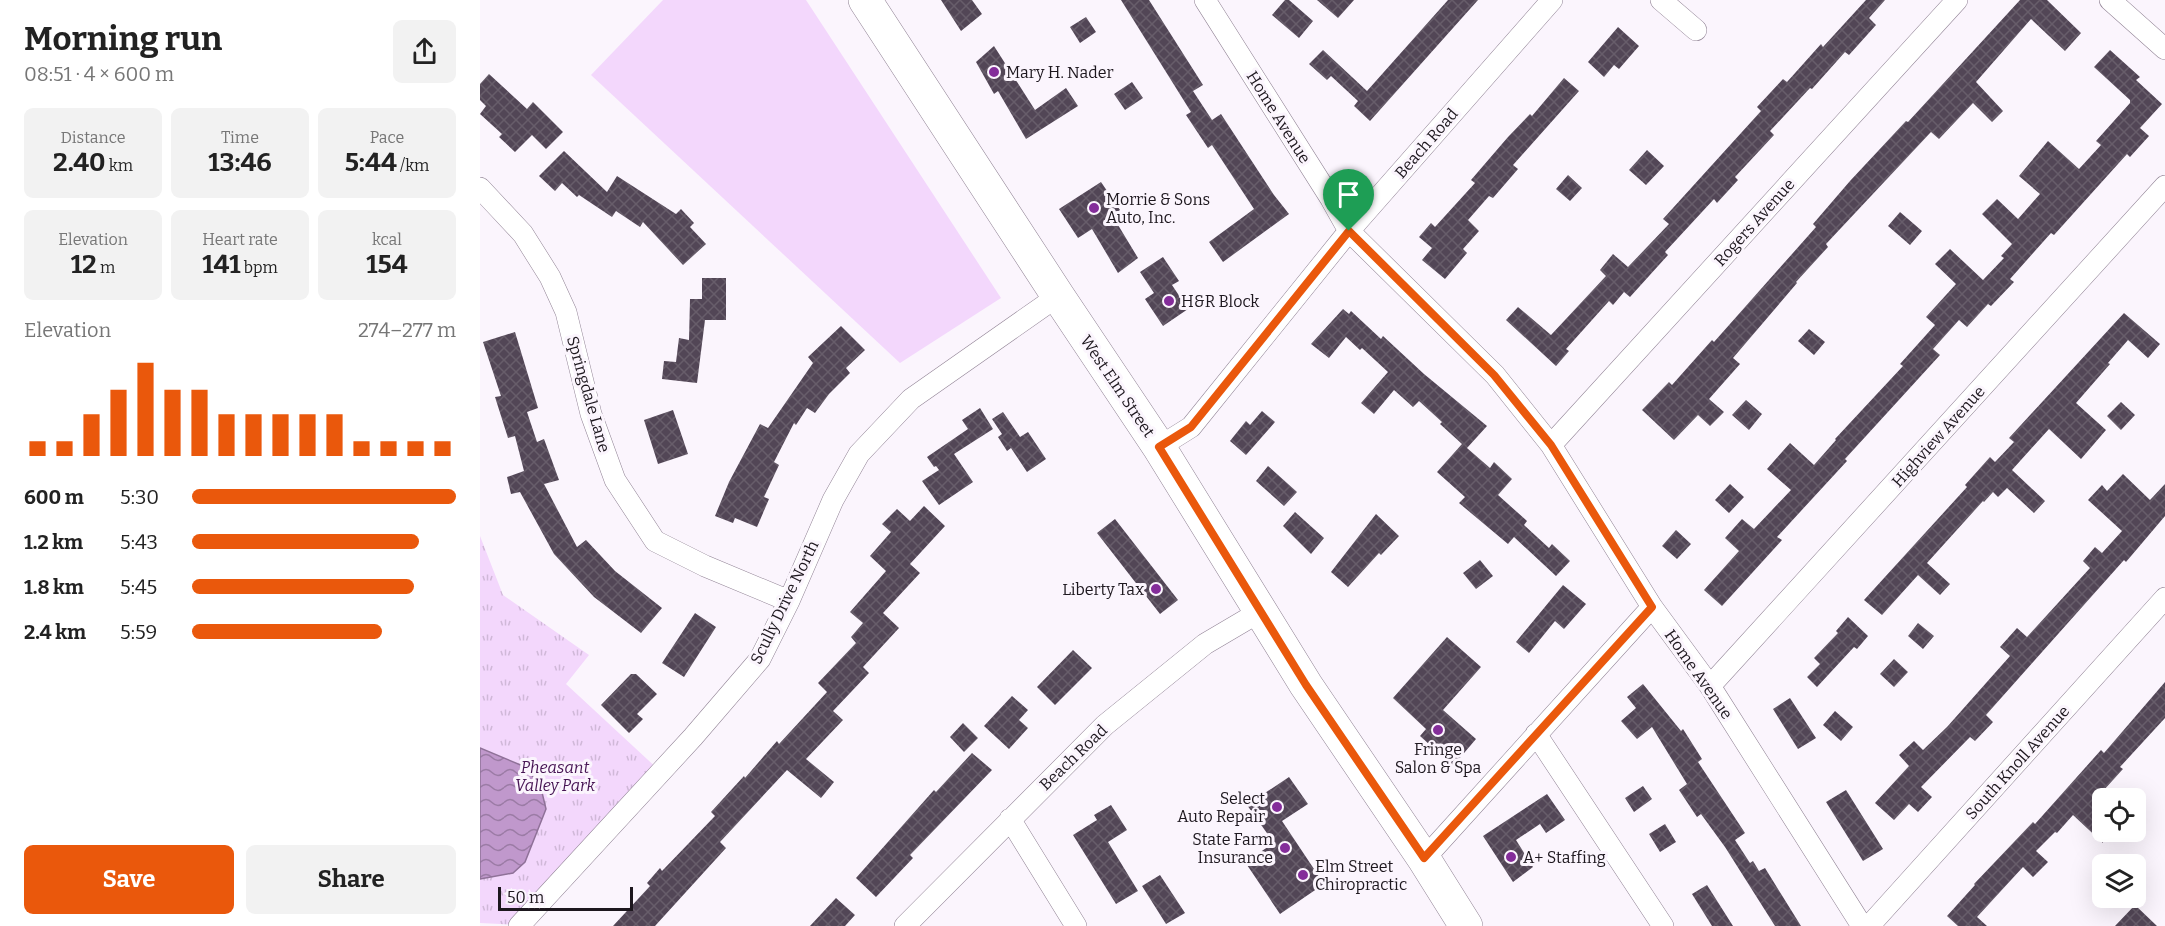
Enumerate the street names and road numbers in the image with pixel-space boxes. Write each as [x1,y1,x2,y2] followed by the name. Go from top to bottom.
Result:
[1243,68,1314,167] street label: Home Avenue
[1391,104,1462,182] street label: Beach Road
[1710,175,1799,270] street label: Rogers Avenue
[1076,332,1159,441] street label: West Elm Street
[563,334,614,454] street label: Springdale Lane
[1888,382,1989,491] street label: Highview Avenue
[746,537,823,667] street label: Scully Drive North
[1661,626,1737,723] street label: Home Avenue
[1961,702,2073,823] street label: South Knoll Avenue
[1036,720,1111,794] street label: Beach Road

